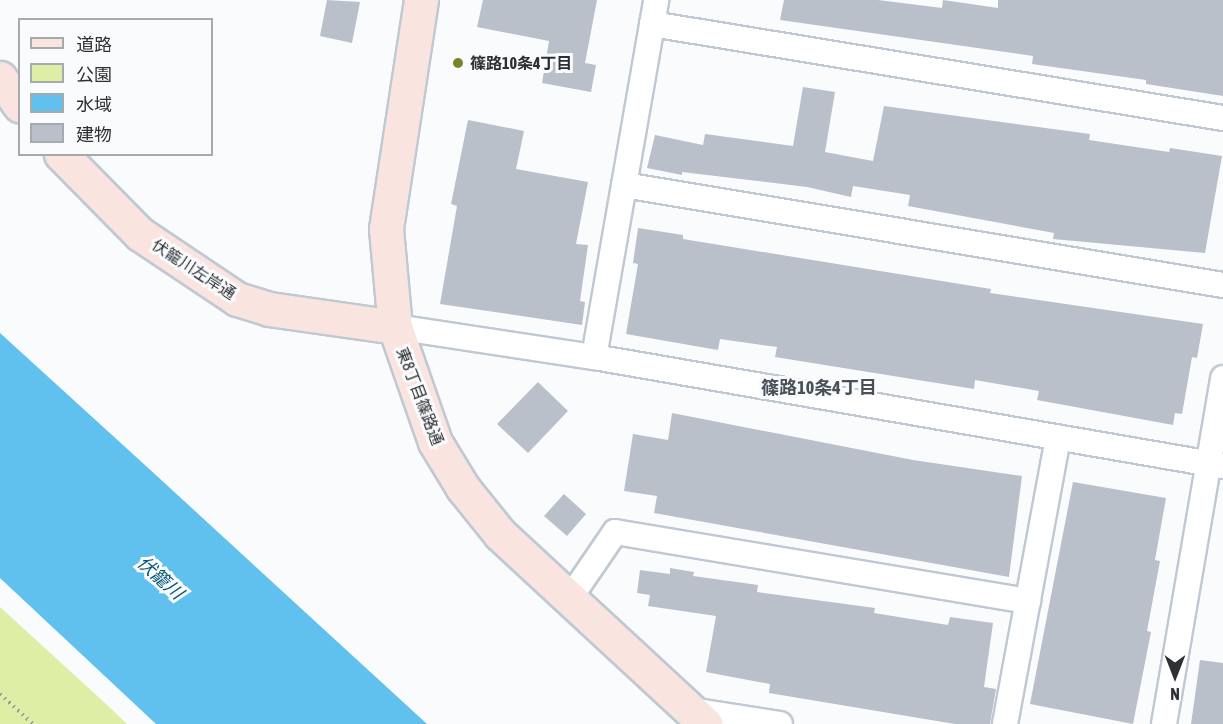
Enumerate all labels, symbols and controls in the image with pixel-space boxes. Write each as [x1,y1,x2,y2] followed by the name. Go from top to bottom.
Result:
[18,18,213,156] legend
[76,34,112,55] text: 道路
[470,53,573,73] place label: 篠路10条4丁目
[451,56,465,70] marker: 篠路10条4丁目
[76,64,112,85] text: 公園
[76,94,112,115] text: 水域
[76,124,112,145] text: 建物
[149,235,239,303] street label: 伏籠川左岸通
[392,344,448,448] street label: 東8丁目篠路通
[761,377,877,399] district label: 篠路10条4丁目
[133,552,187,604] water label: 伏籠川
[1145,646,1205,706] north arrow
[1170,685,1180,703] text: N

